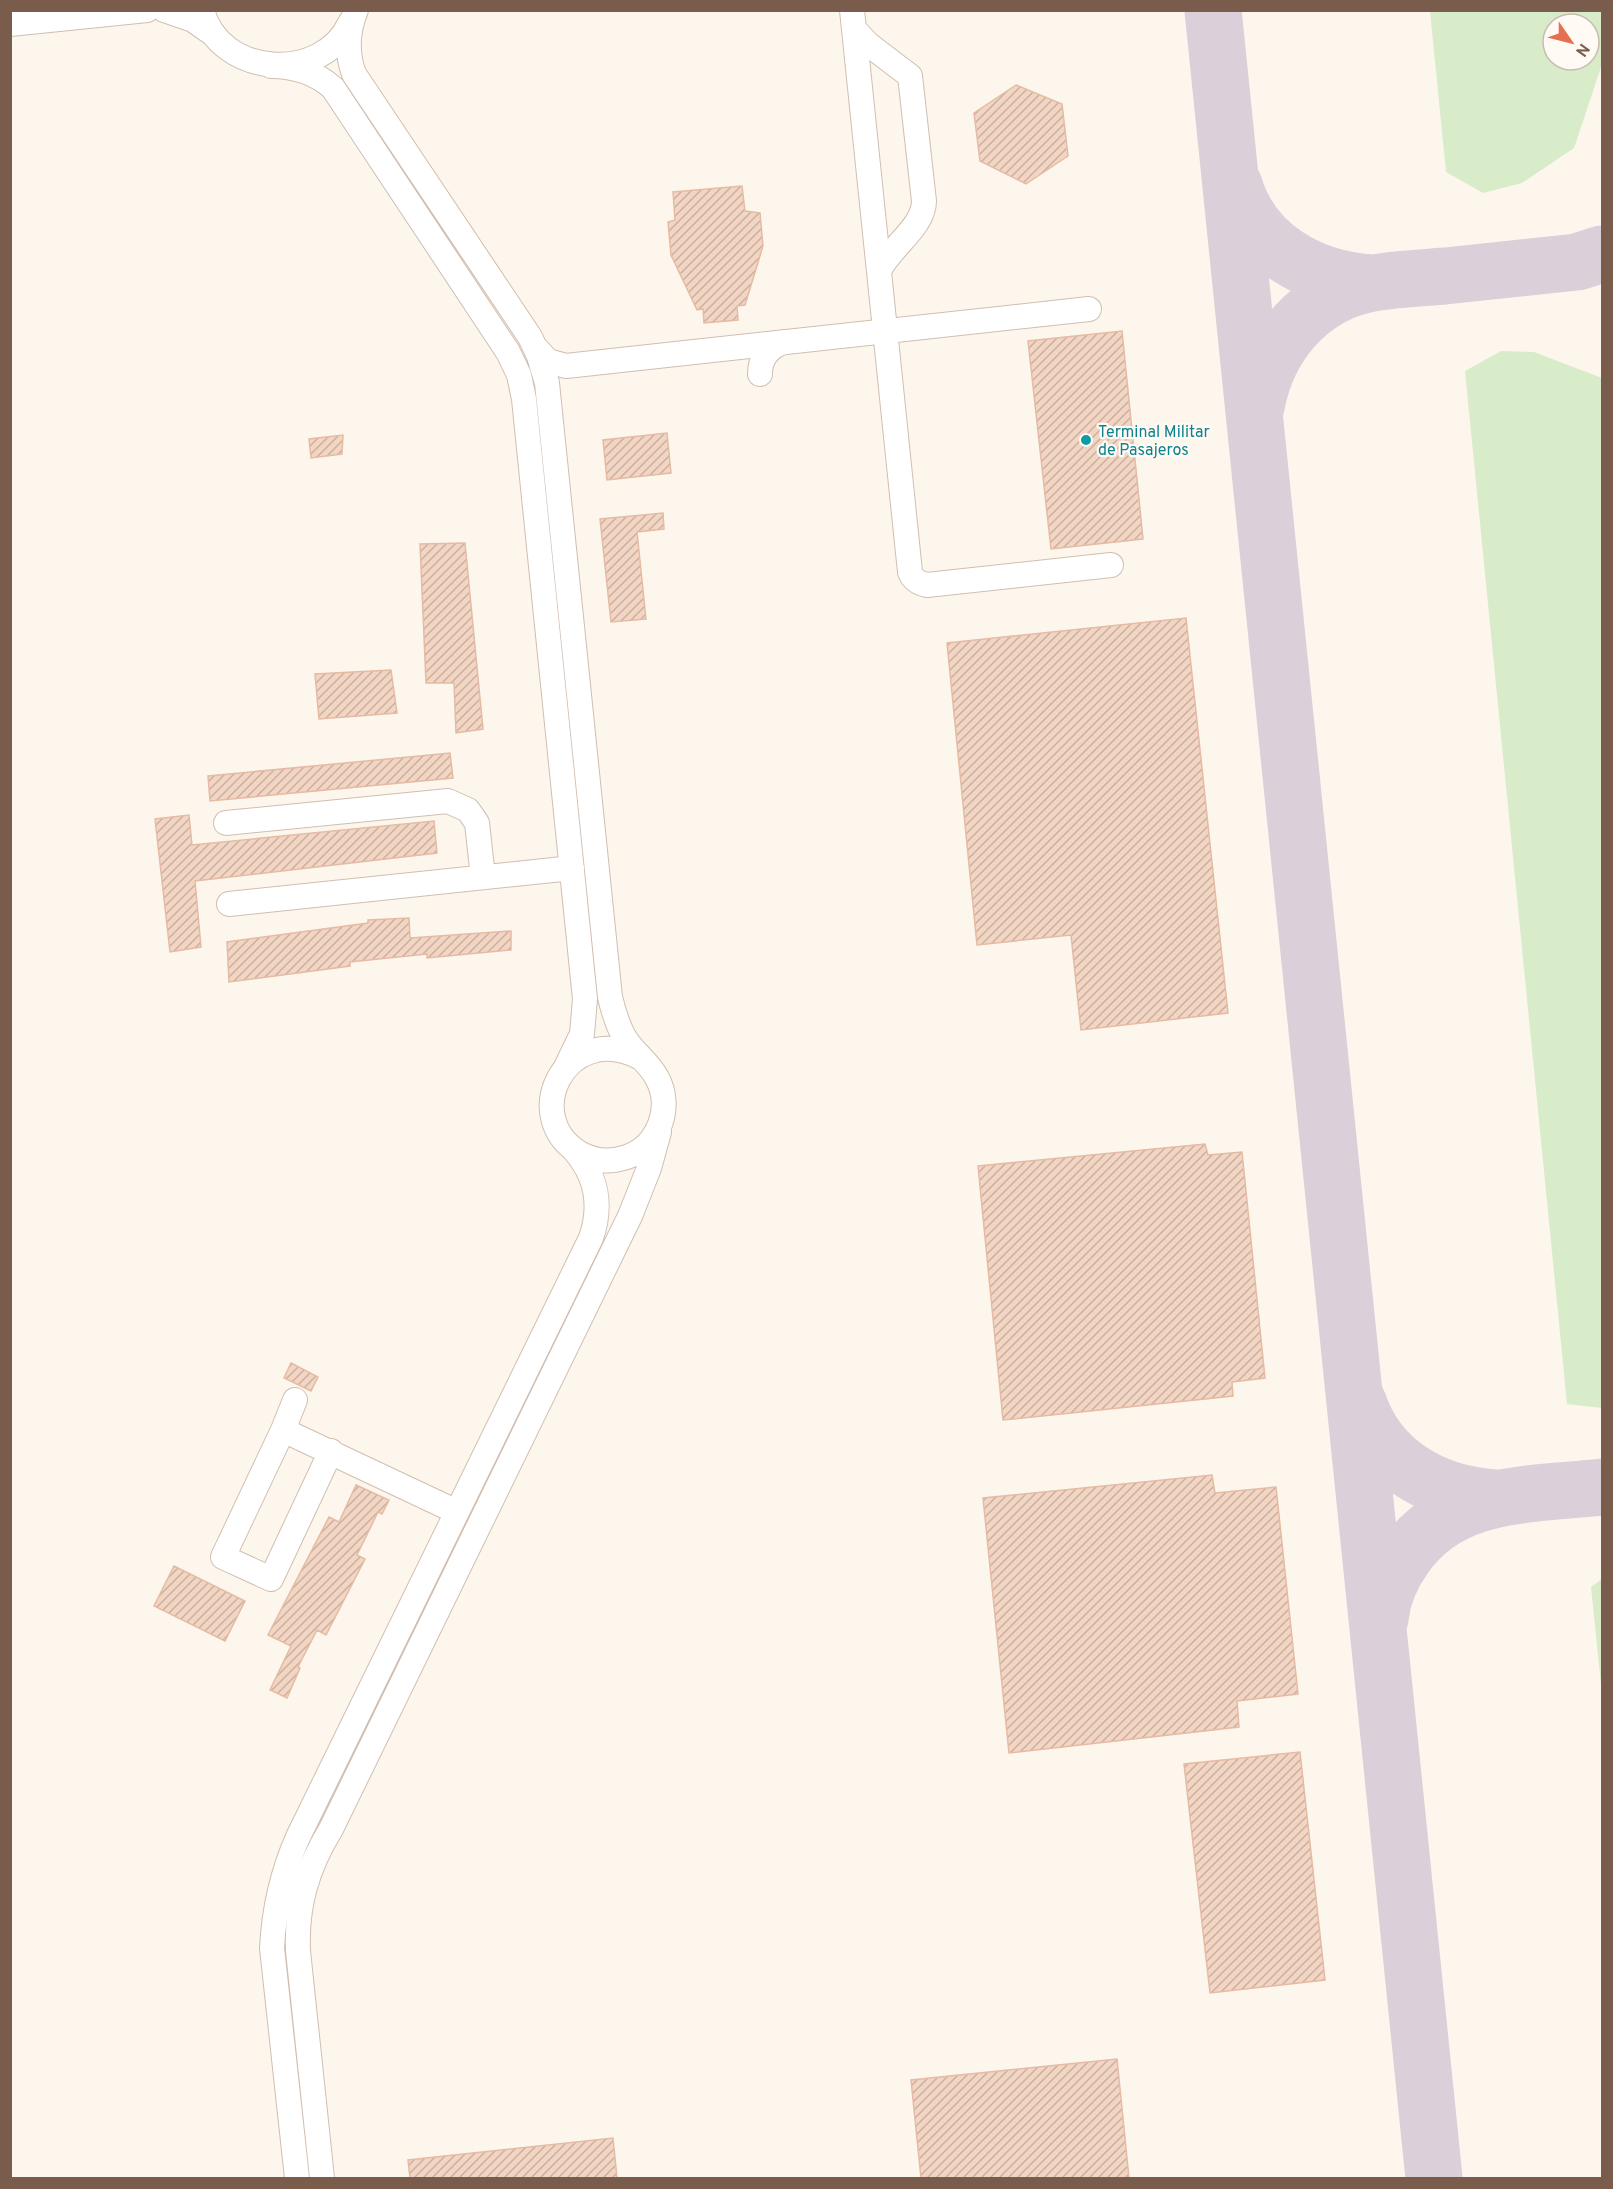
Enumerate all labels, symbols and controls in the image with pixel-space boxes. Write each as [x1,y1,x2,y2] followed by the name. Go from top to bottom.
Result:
[1541,12,1601,72] north arrow
[1570,39,1593,60] text: N
[1098,423,1210,461] place label: Terminal Militar de Pasajeros
[1079,433,1093,447] marker: Terminal Militar de Pasajeros

